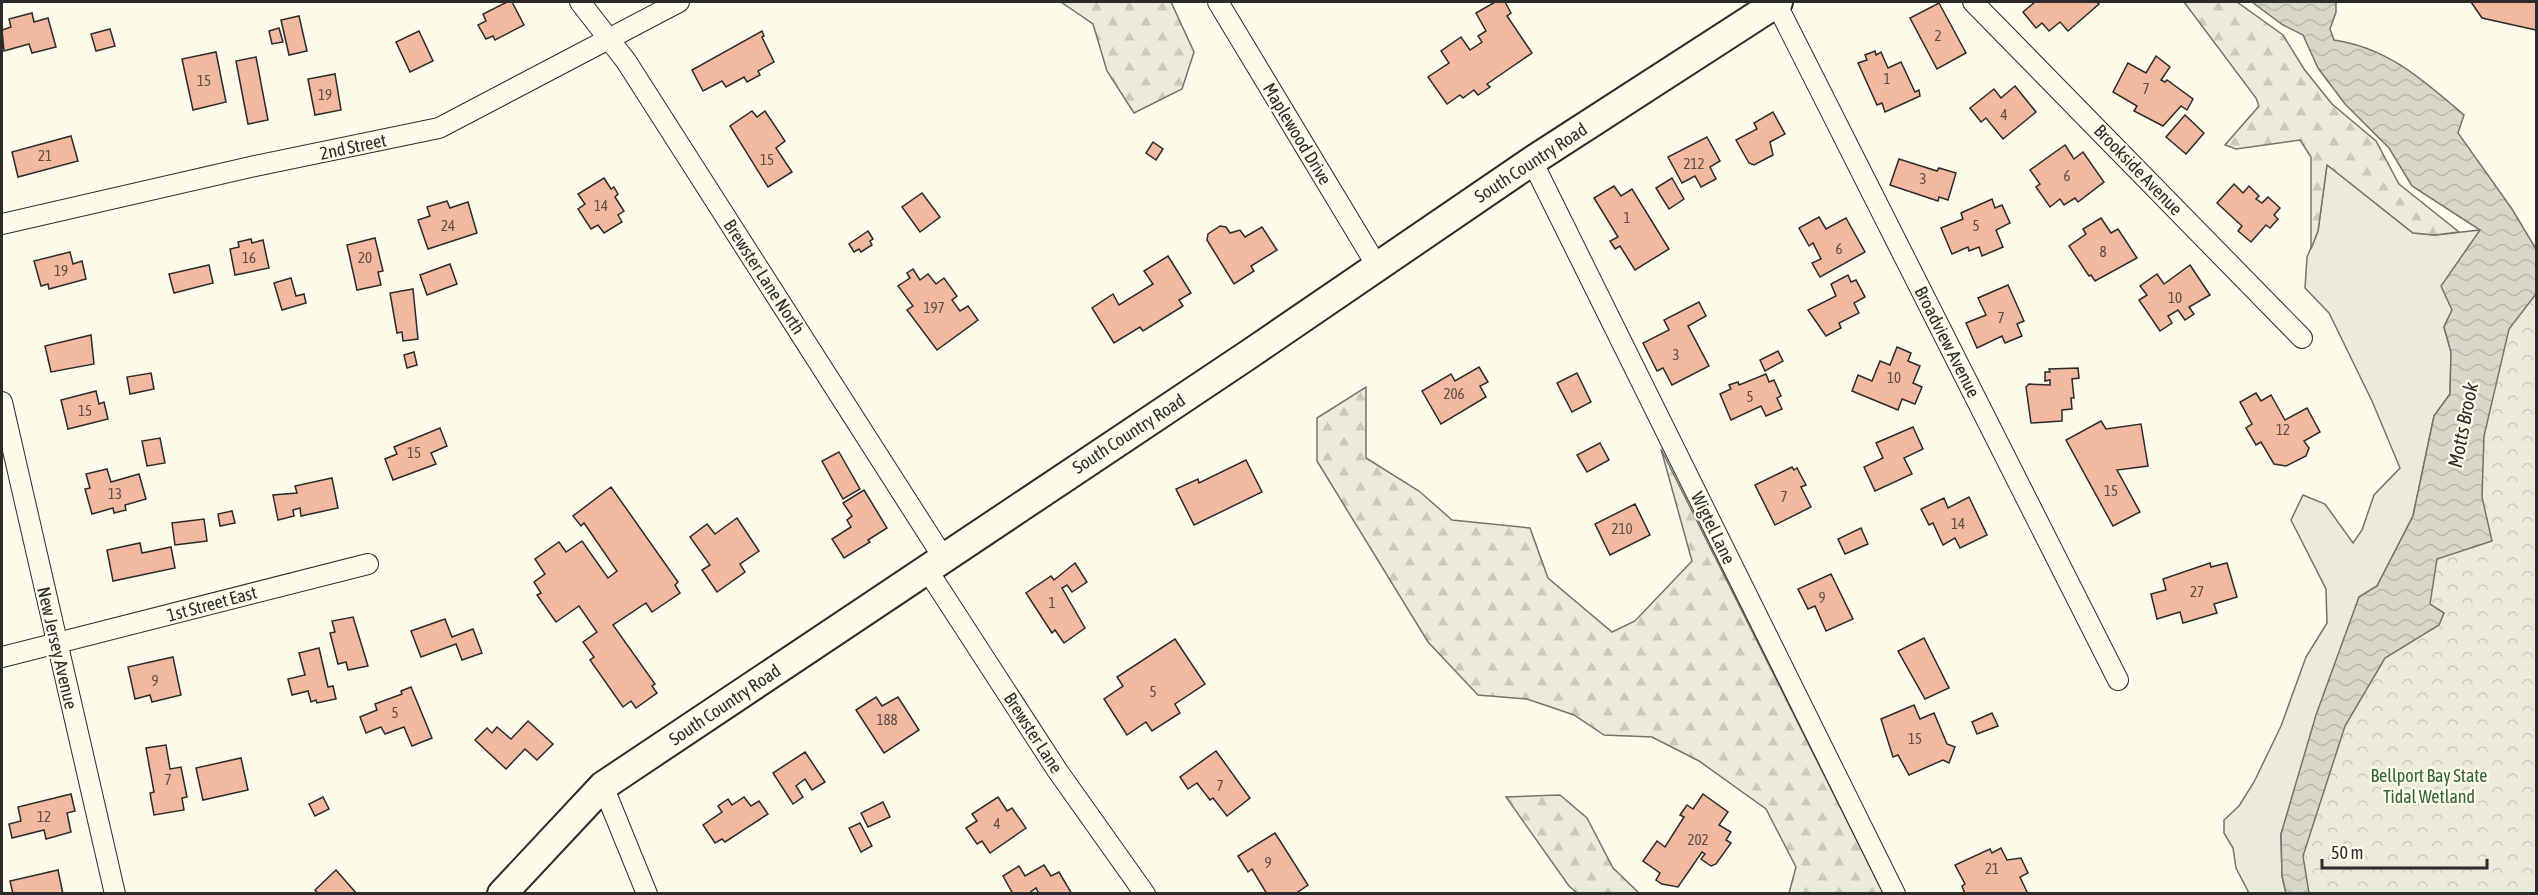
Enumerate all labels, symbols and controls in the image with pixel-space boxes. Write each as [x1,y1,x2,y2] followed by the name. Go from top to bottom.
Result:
[1934,27,1942,44] house number: 2
[1883,70,1891,87] house number: 1
[197,72,211,89] house number: 15
[1259,79,1336,188] street label: Maplewood Drive
[2142,80,2150,97] house number: 7
[318,86,332,103] house number: 19
[2000,106,2008,123] house number: 4
[1471,118,1591,207] street label: South Country Road
[2090,120,2187,219] street label: Brookside Avenue
[318,129,388,164] street label: 2nd Street
[38,147,52,164] house number: 21
[760,151,774,168] house number: 15
[1683,155,1705,172] house number: 212
[2063,167,2071,184] house number: 6
[1919,170,1927,187] house number: 3
[594,197,608,214] house number: 14
[1623,209,1631,226] house number: 1
[719,215,809,338] street label: Brewster Lane North
[441,217,455,234] house number: 24
[1972,217,1980,234] house number: 5
[1835,240,1843,257] house number: 6
[2099,243,2107,260] house number: 8
[242,249,256,266] house number: 16
[358,249,372,266] house number: 20
[54,262,68,279] house number: 19
[1910,283,1984,401] street label: Broadview Avenue
[2168,289,2182,306] house number: 10
[923,299,945,316] house number: 197
[1997,309,2005,326] house number: 7
[1672,346,1680,363] house number: 3
[1887,369,1901,386] house number: 10
[2443,380,2482,470] water label: Motts Brook
[1443,385,1465,402] house number: 206
[1746,388,1754,405] house number: 5
[1069,389,1189,478] street label: South Country Road
[78,402,92,419] house number: 15
[2276,421,2290,438] house number: 12
[407,444,421,461] house number: 15
[2104,482,2118,499] house number: 15
[108,485,122,502] house number: 13
[1687,488,1740,567] street label: Wigtel Lane
[1780,488,1788,505] house number: 7
[1951,515,1965,532] house number: 14
[1611,520,1633,537] house number: 210
[165,581,259,626] street label: 1st Street East
[2190,583,2204,600] house number: 27
[33,585,82,711] street label: New Jersey Avenue
[1818,589,1826,606] house number: 9
[1048,594,1056,611] house number: 1
[665,660,784,750] street label: South Country Road
[151,672,159,689] house number: 9
[1149,683,1157,700] house number: 5
[1000,688,1067,777] street label: Brewster Lane
[391,704,399,721] house number: 5
[876,711,898,728] house number: 188
[1908,730,1922,747] house number: 15
[2370,765,2488,807] park label: Bellport Bay State Tidal Wetland
[164,771,172,788] house number: 7
[1216,777,1224,794] house number: 7
[37,808,51,825] house number: 12
[993,815,1001,832] house number: 4
[1687,831,1709,848] house number: 202
[2322,832,2487,870] scale bar
[2331,842,2363,863] text: 50 m
[1264,854,1272,871] house number: 9
[1985,860,1999,877] house number: 21

